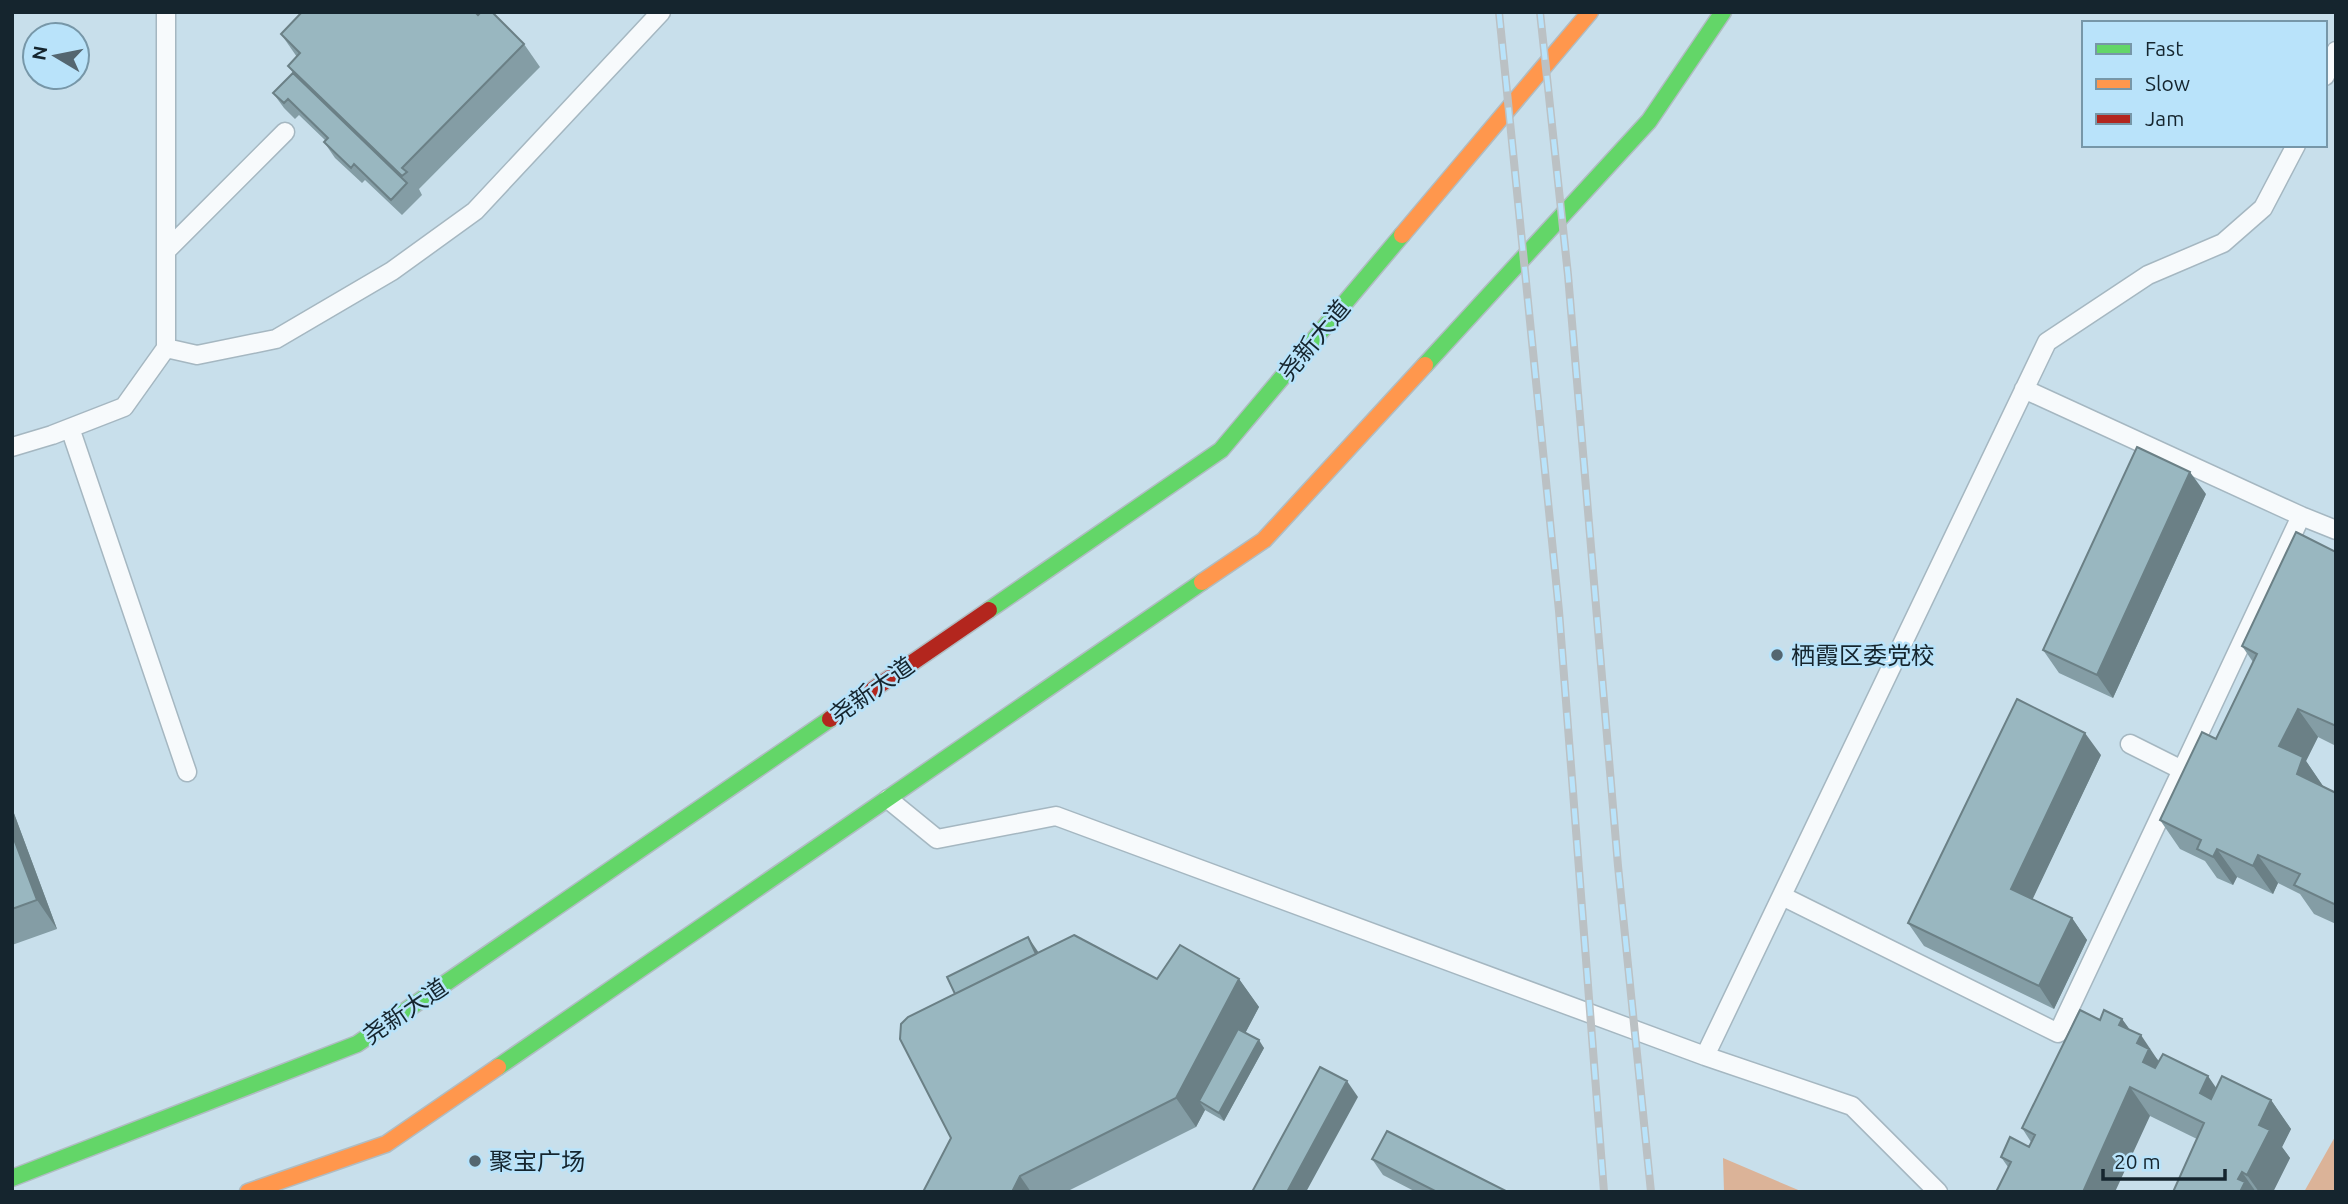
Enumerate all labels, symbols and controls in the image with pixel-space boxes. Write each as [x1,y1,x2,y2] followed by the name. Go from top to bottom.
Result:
[21,21,91,91] north arrow
[2082,21,2327,147] legend
[2145,36,2183,60] text: Fast
[27,44,51,62] text: N
[2145,71,2190,95] text: Slow
[2145,106,2184,130] text: Jam
[1273,295,1355,385] street label: 尧新大道
[1791,642,1935,669] place label: 栖霞区委党校
[1769,647,1785,663] marker: 栖霞区委党校
[825,651,919,729] street label: 尧新大道
[358,973,452,1049] street label: 尧新大道
[2103,1138,2226,1182] scale bar
[489,1148,585,1175] place label: 聚宝广场
[2114,1149,2161,1173] text: 20 m
[467,1153,483,1169] marker: 聚宝广场

